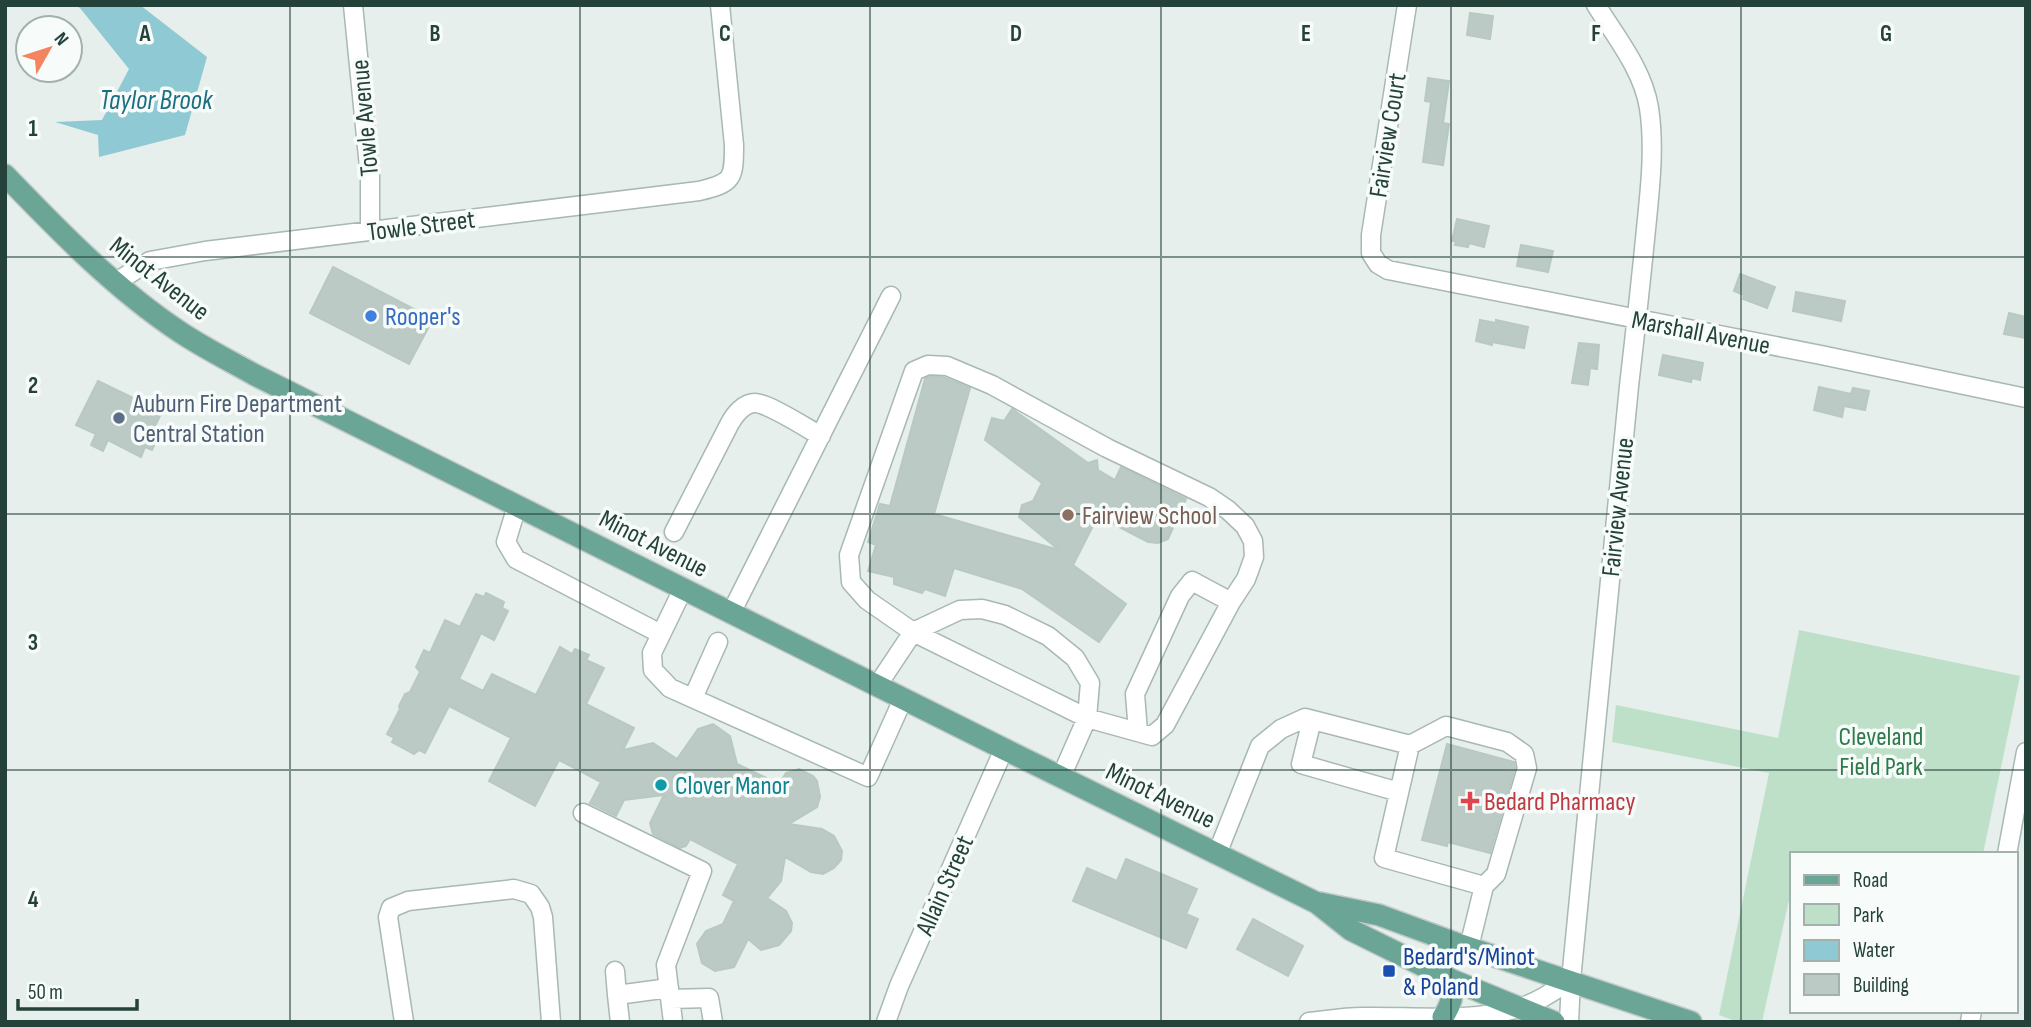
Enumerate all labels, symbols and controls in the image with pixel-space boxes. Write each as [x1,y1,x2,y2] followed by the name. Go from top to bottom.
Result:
[14,14,84,84] north arrow
[139,20,152,48] text: A
[430,20,441,48] text: B
[719,20,731,48] text: C
[1010,20,1022,48] text: D
[1301,20,1311,48] text: E
[1591,20,1601,48] text: F
[1880,20,1892,48] text: G
[49,28,73,50] text: N
[345,58,386,178] street label: Towle Avenue
[1363,71,1414,200] street label: Fairview Court
[100,84,214,117] water label: Taylor Brook
[28,115,38,143] text: 1
[365,204,477,248] street label: Towle Street
[103,231,215,328] street label: Minot Avenue
[385,302,461,333] place label: Rooper's
[1629,305,1773,362] street label: Marshall Avenue
[363,308,379,324] marker: Rooper's
[28,372,38,400] text: 2
[132,389,342,450] place label: Auburn Fire Department Central Station
[111,410,127,426] marker: Auburn Fire Department Central Station
[1596,436,1641,578] street label: Fairview Avenue
[1082,501,1217,532] place label: Fairview School
[594,504,713,585] street label: Minot Avenue
[1060,507,1076,523] marker: Fairview School
[28,629,38,657] text: 3
[1839,722,1923,783] park label: Cleveland Field Park
[1101,757,1220,836] street label: Minot Avenue
[675,771,790,802] place label: Clover Manor
[653,777,669,793] marker: Clover Manor
[1484,787,1635,818] place label: Bedard Pharmacy
[1462,793,1478,809] marker: Bedard Pharmacy
[909,831,981,941] street label: Allain Street
[1790,852,2017,1013] legend
[1853,868,1888,893] text: Road
[28,886,39,914] text: 4
[1853,903,1884,928] text: Park
[1853,938,1895,963] text: Water
[1403,942,1535,1003] place label: Bedard's/Minot & Poland
[1381,963,1397,979] marker: Bedard's/Minot & Poland
[18,968,136,1012] scale bar
[1853,973,1909,998] text: Building
[28,980,63,1005] text: 50 m

